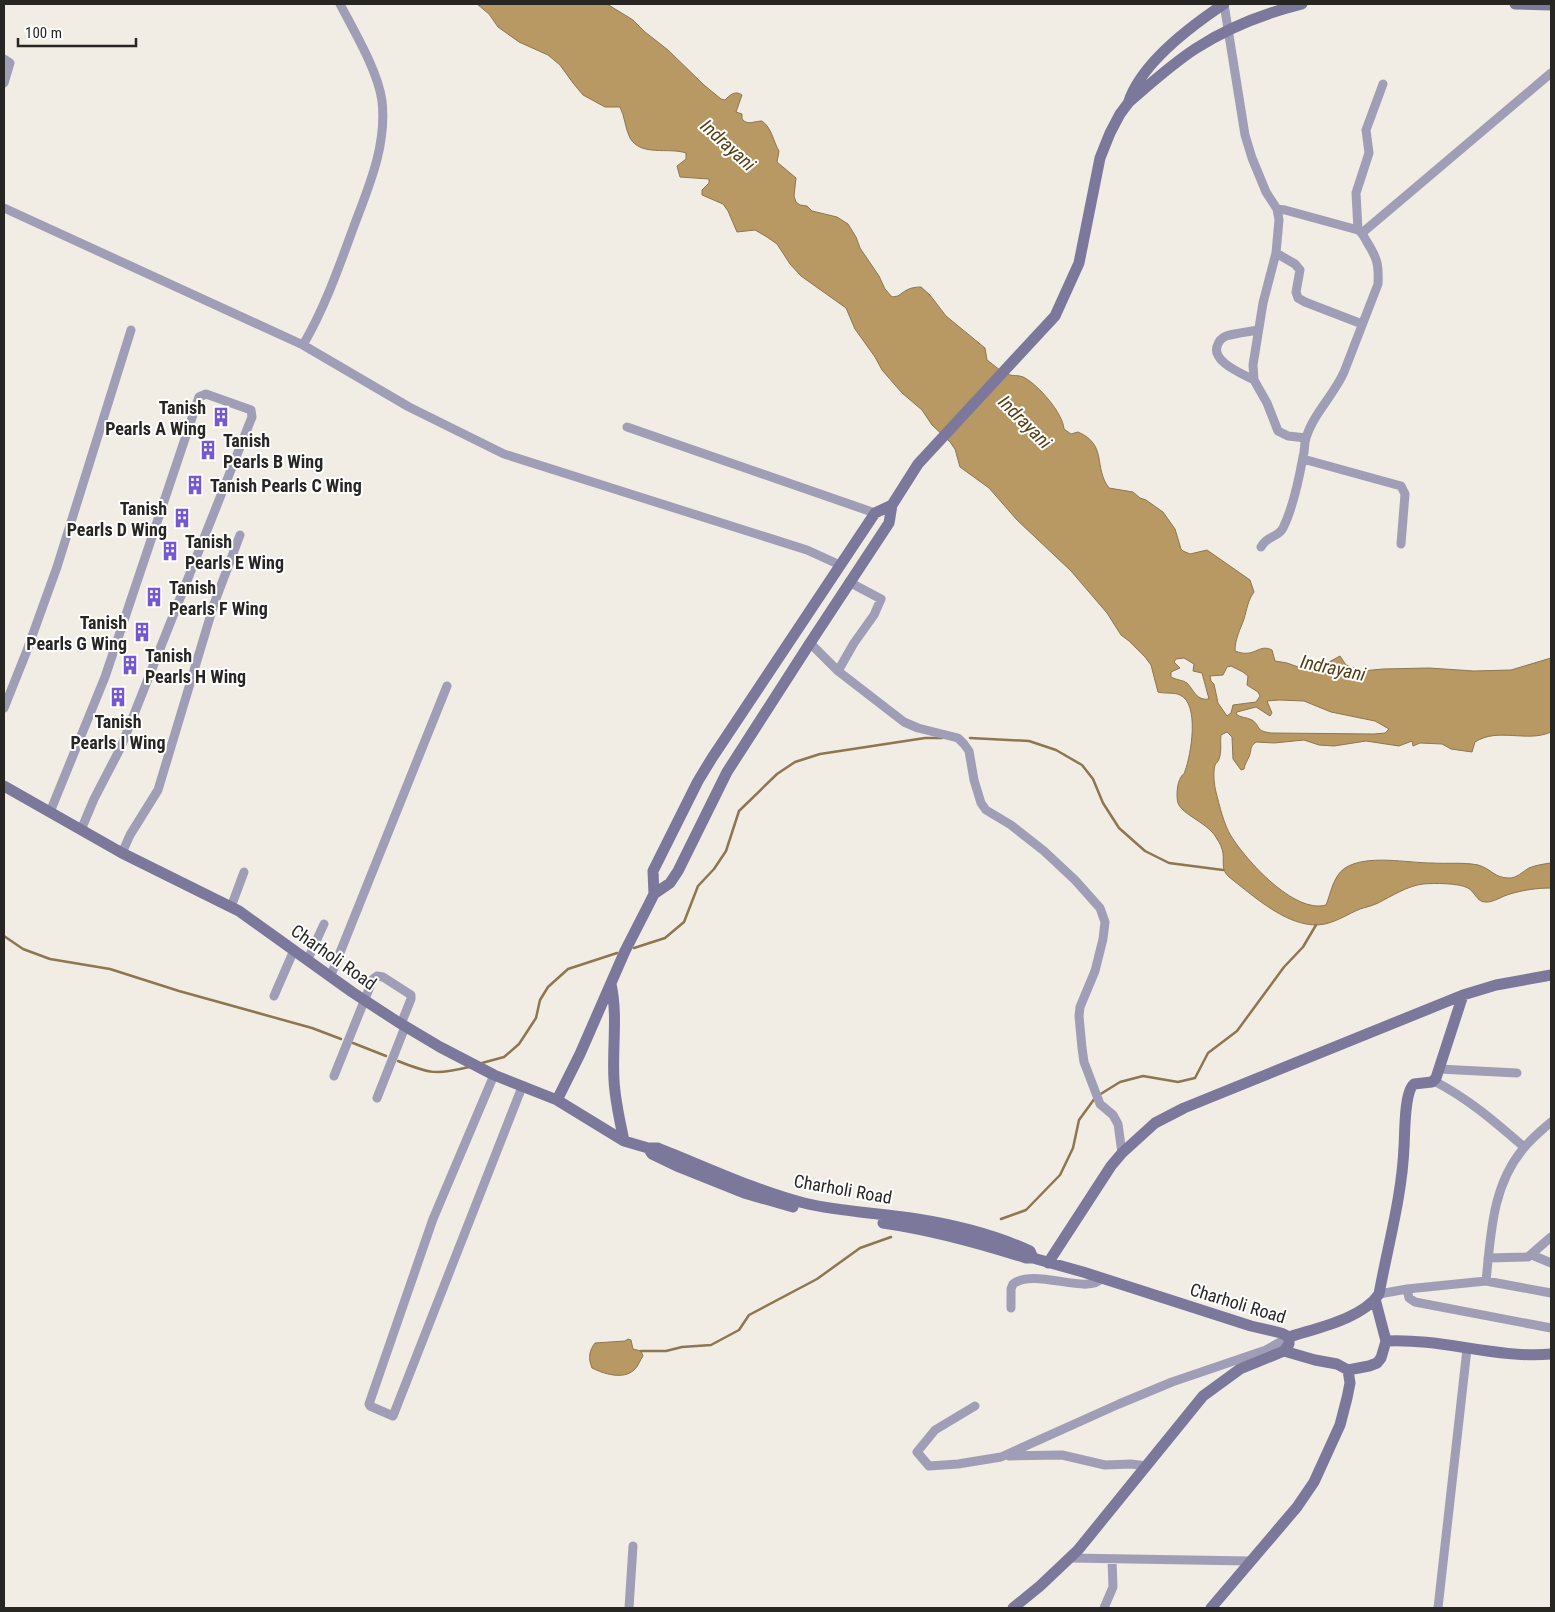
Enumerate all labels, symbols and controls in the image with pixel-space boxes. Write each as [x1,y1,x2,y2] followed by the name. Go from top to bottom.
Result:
[18,15,135,47] scale bar
[25,24,62,42] text: 100 m
[696,114,761,176] water label: Indrayani
[993,390,1057,454] water label: Indrayani
[105,397,206,439] place label: Tanish Pearls A Wing
[210,406,232,428] building icon: Tanish Pearls A Wing
[223,430,323,472] place label: Tanish Pearls B Wing
[197,439,219,461] building icon: Tanish Pearls B Wing
[184,474,206,496] building icon: Tanish Pearls C Wing
[210,475,362,496] place label: Tanish Pearls C Wing
[67,498,167,540] place label: Tanish Pearls D Wing
[171,507,193,529] building icon: Tanish Pearls D Wing
[185,531,284,573] place label: Tanish Pearls E Wing
[159,540,181,562] building icon: Tanish Pearls E Wing
[169,577,268,619] place label: Tanish Pearls F Wing
[143,586,165,608] building icon: Tanish Pearls F Wing
[26,612,127,654] place label: Tanish Pearls G Wing
[131,621,153,643] building icon: Tanish Pearls G Wing
[145,645,246,687] place label: Tanish Pearls H Wing
[1298,650,1368,686] water label: Indrayani
[119,654,141,676] building icon: Tanish Pearls H Wing
[107,686,129,708] building icon: Tanish Pearls I Wing
[71,711,165,753] place label: Tanish Pearls I Wing
[287,920,381,994] street label: Charholi Road
[792,1170,894,1208] street label: Charholi Road
[1187,1278,1289,1328] street label: Charholi Road

